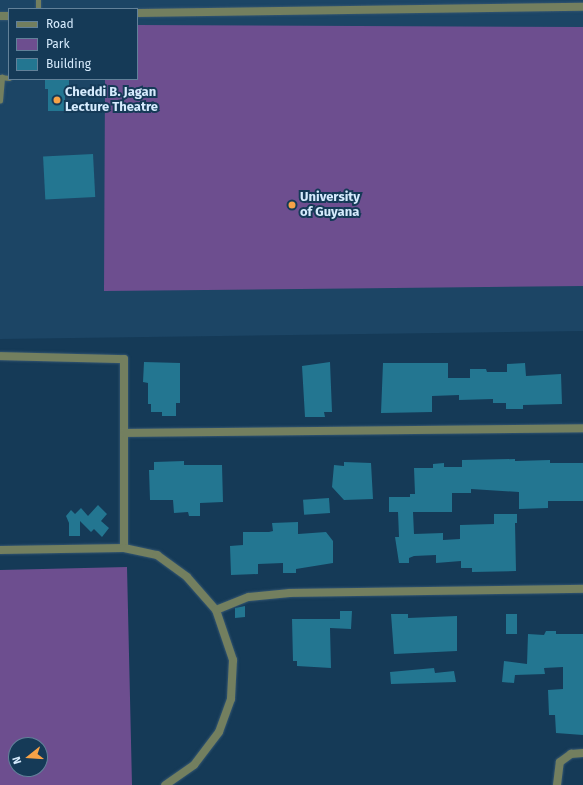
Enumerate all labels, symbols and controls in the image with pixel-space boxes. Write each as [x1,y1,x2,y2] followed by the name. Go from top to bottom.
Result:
[8,8,138,80] legend
[46,17,74,31] text: Road
[46,37,70,51] text: Park
[46,57,91,71] text: Building
[65,85,158,116] place label: Cheddi B. Jagan Lecture Theatre
[52,95,62,105] marker: Cheddi B. Jagan Lecture Theatre
[300,190,360,221] place label: University of Guyana
[287,200,297,210] marker: University of Guyana
[8,737,48,777] north arrow
[10,755,24,766] text: N

